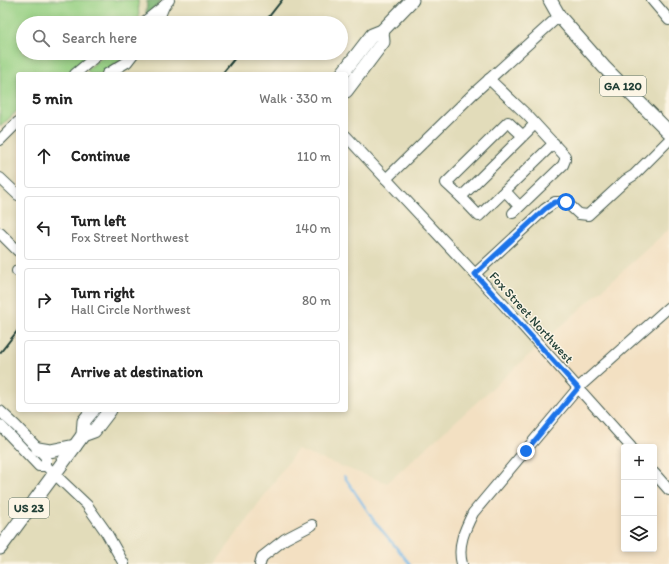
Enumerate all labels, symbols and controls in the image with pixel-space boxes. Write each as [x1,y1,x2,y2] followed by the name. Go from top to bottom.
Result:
[16,16,348,60] search box
[30,27,52,49] icon: search
[62,29,137,47] text: Search here
[600,76,646,96] road number: GA 120
[32,88,72,108] text: 5 min
[259,91,332,106] text: Walk · 330 m
[33,145,55,167] icon: ahead
[71,147,130,165] text: Continue
[297,149,331,164] text: 110 m
[557,193,575,211] route start
[71,212,126,230] text: Turn left
[33,217,55,239] icon: left
[295,221,331,236] text: 140 m
[71,230,189,245] text: Fox Street Northwest
[487,269,577,366] street label: Fox Street Northwest
[71,284,135,302] text: Turn right
[33,289,55,311] icon: right
[302,293,331,308] text: 80 m
[71,302,191,317] text: Hall Circle Northwest
[33,361,55,383] icon: arrive
[71,363,203,381] text: Arrive at destination
[517,442,535,460] route end
[621,444,657,552] map controls
[621,444,657,480] button: +
[621,480,657,516] button: −
[9,498,49,518] road number: US 23
[621,516,657,552] button: layers

